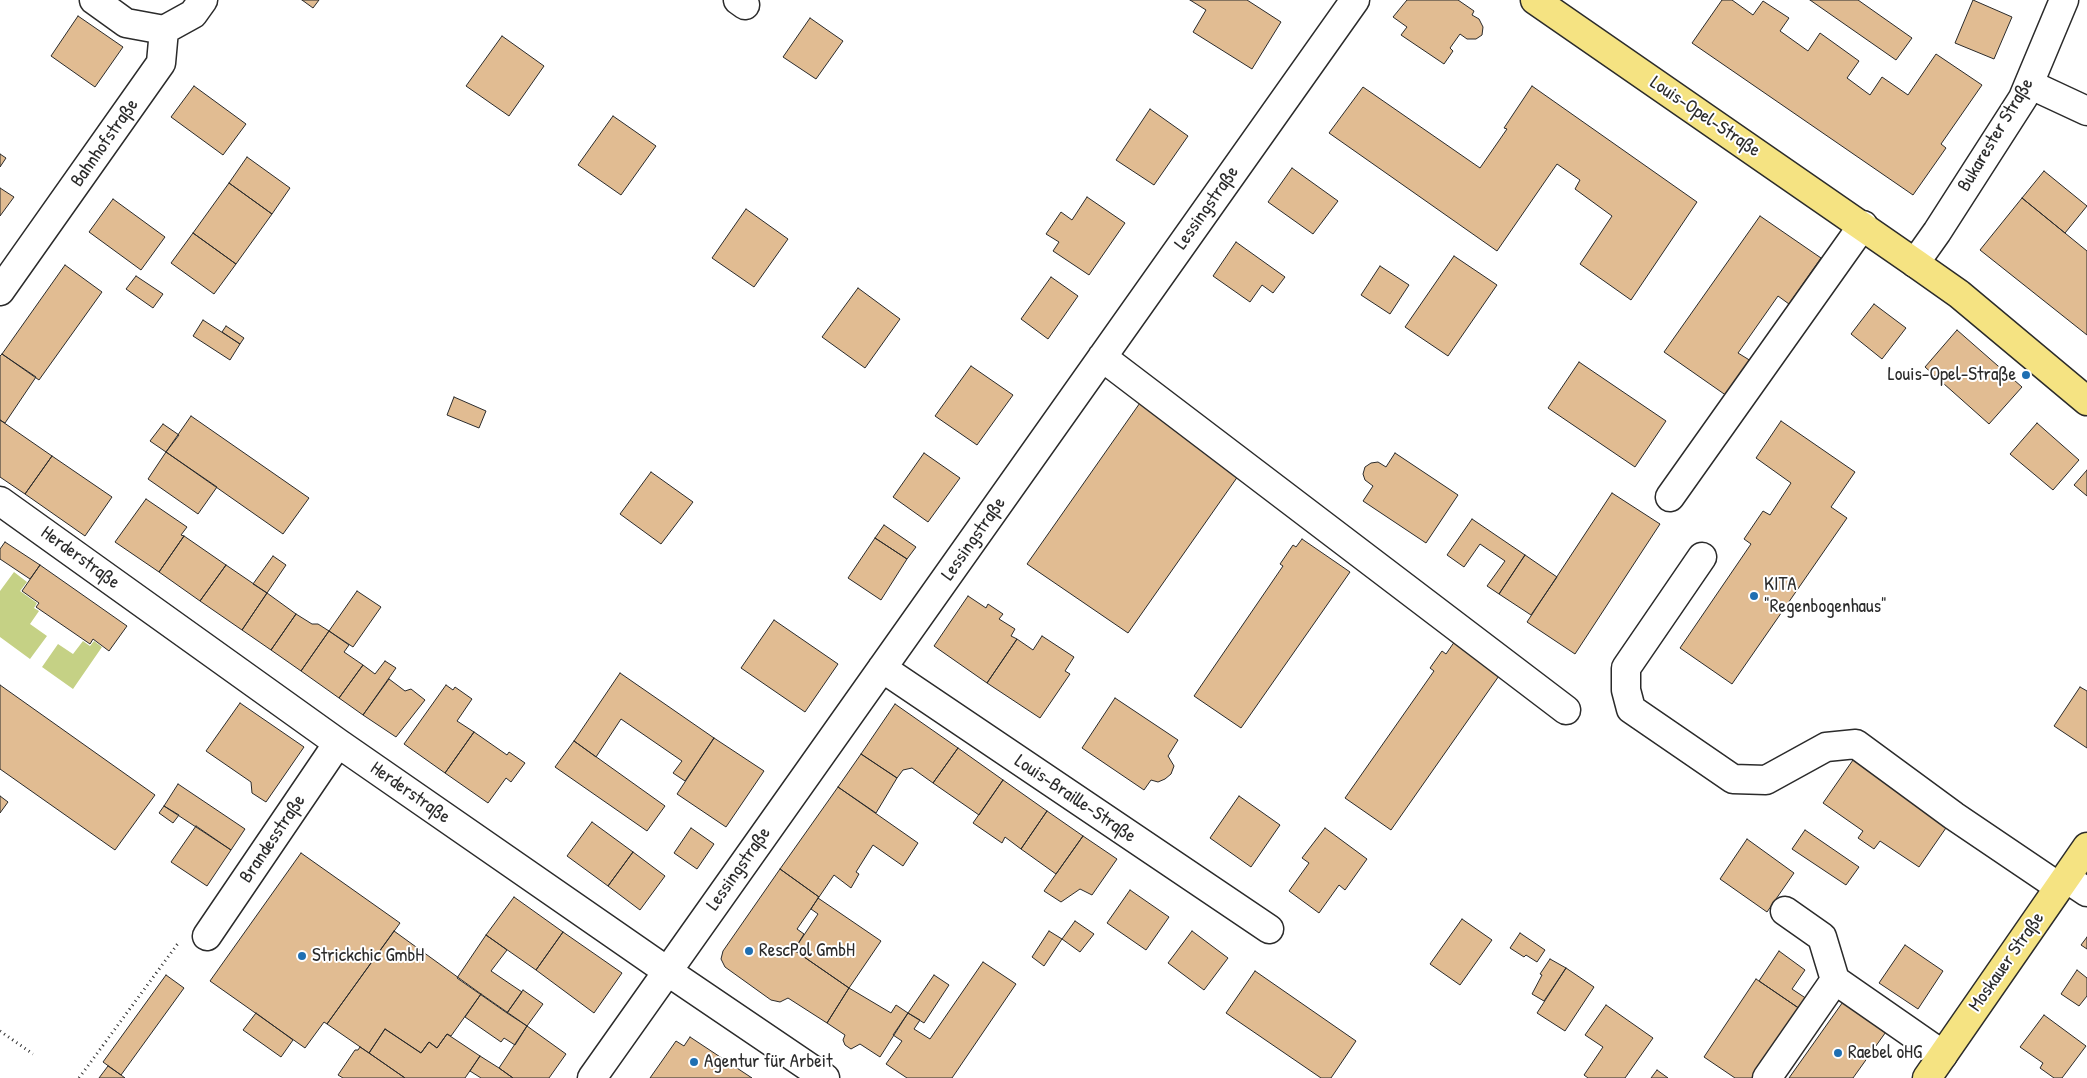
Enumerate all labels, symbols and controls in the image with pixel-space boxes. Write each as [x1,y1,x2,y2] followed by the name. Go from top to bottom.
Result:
[1645,72,1765,162] street label: Louis-Opel-Straße
[1953,74,2039,196] street label: Bukarester Straße
[66,95,144,191] street label: Bahnhofstraße
[1170,162,1244,254] street label: Lessingstraße
[1888,364,2016,386] place label: Louis-Opel-Straße
[2020,369,2032,381] marker: Louis-Opel-Straße
[937,493,1011,585] street label: Lessingstraße
[36,522,124,594] street label: Herderstraße
[1764,574,1887,618] place label: KITA "Regenbogenhaus"
[1748,590,1760,602] marker: KITA "Regenbogenhaus"
[1010,750,1140,848] street label: Louis-Braille-Straße
[366,757,454,829] street label: Herderstraße
[235,791,311,887] street label: Brandesstraße
[702,823,776,915] street label: Lessingstraße
[1964,908,2050,1016] street label: Moskauer Straße
[759,940,855,962] place label: RescPol GmbH
[312,945,424,967] place label: Strickchic GmbH
[743,945,755,957] marker: RescPol GmbH
[296,950,308,962] marker: Strickchic GmbH
[1848,1042,1922,1064] place label: Raebel oHG
[1832,1047,1844,1059] marker: Raebel oHG
[704,1051,833,1073] place label: Agentur für Arbeit
[688,1056,700,1068] marker: Agentur für Arbeit

